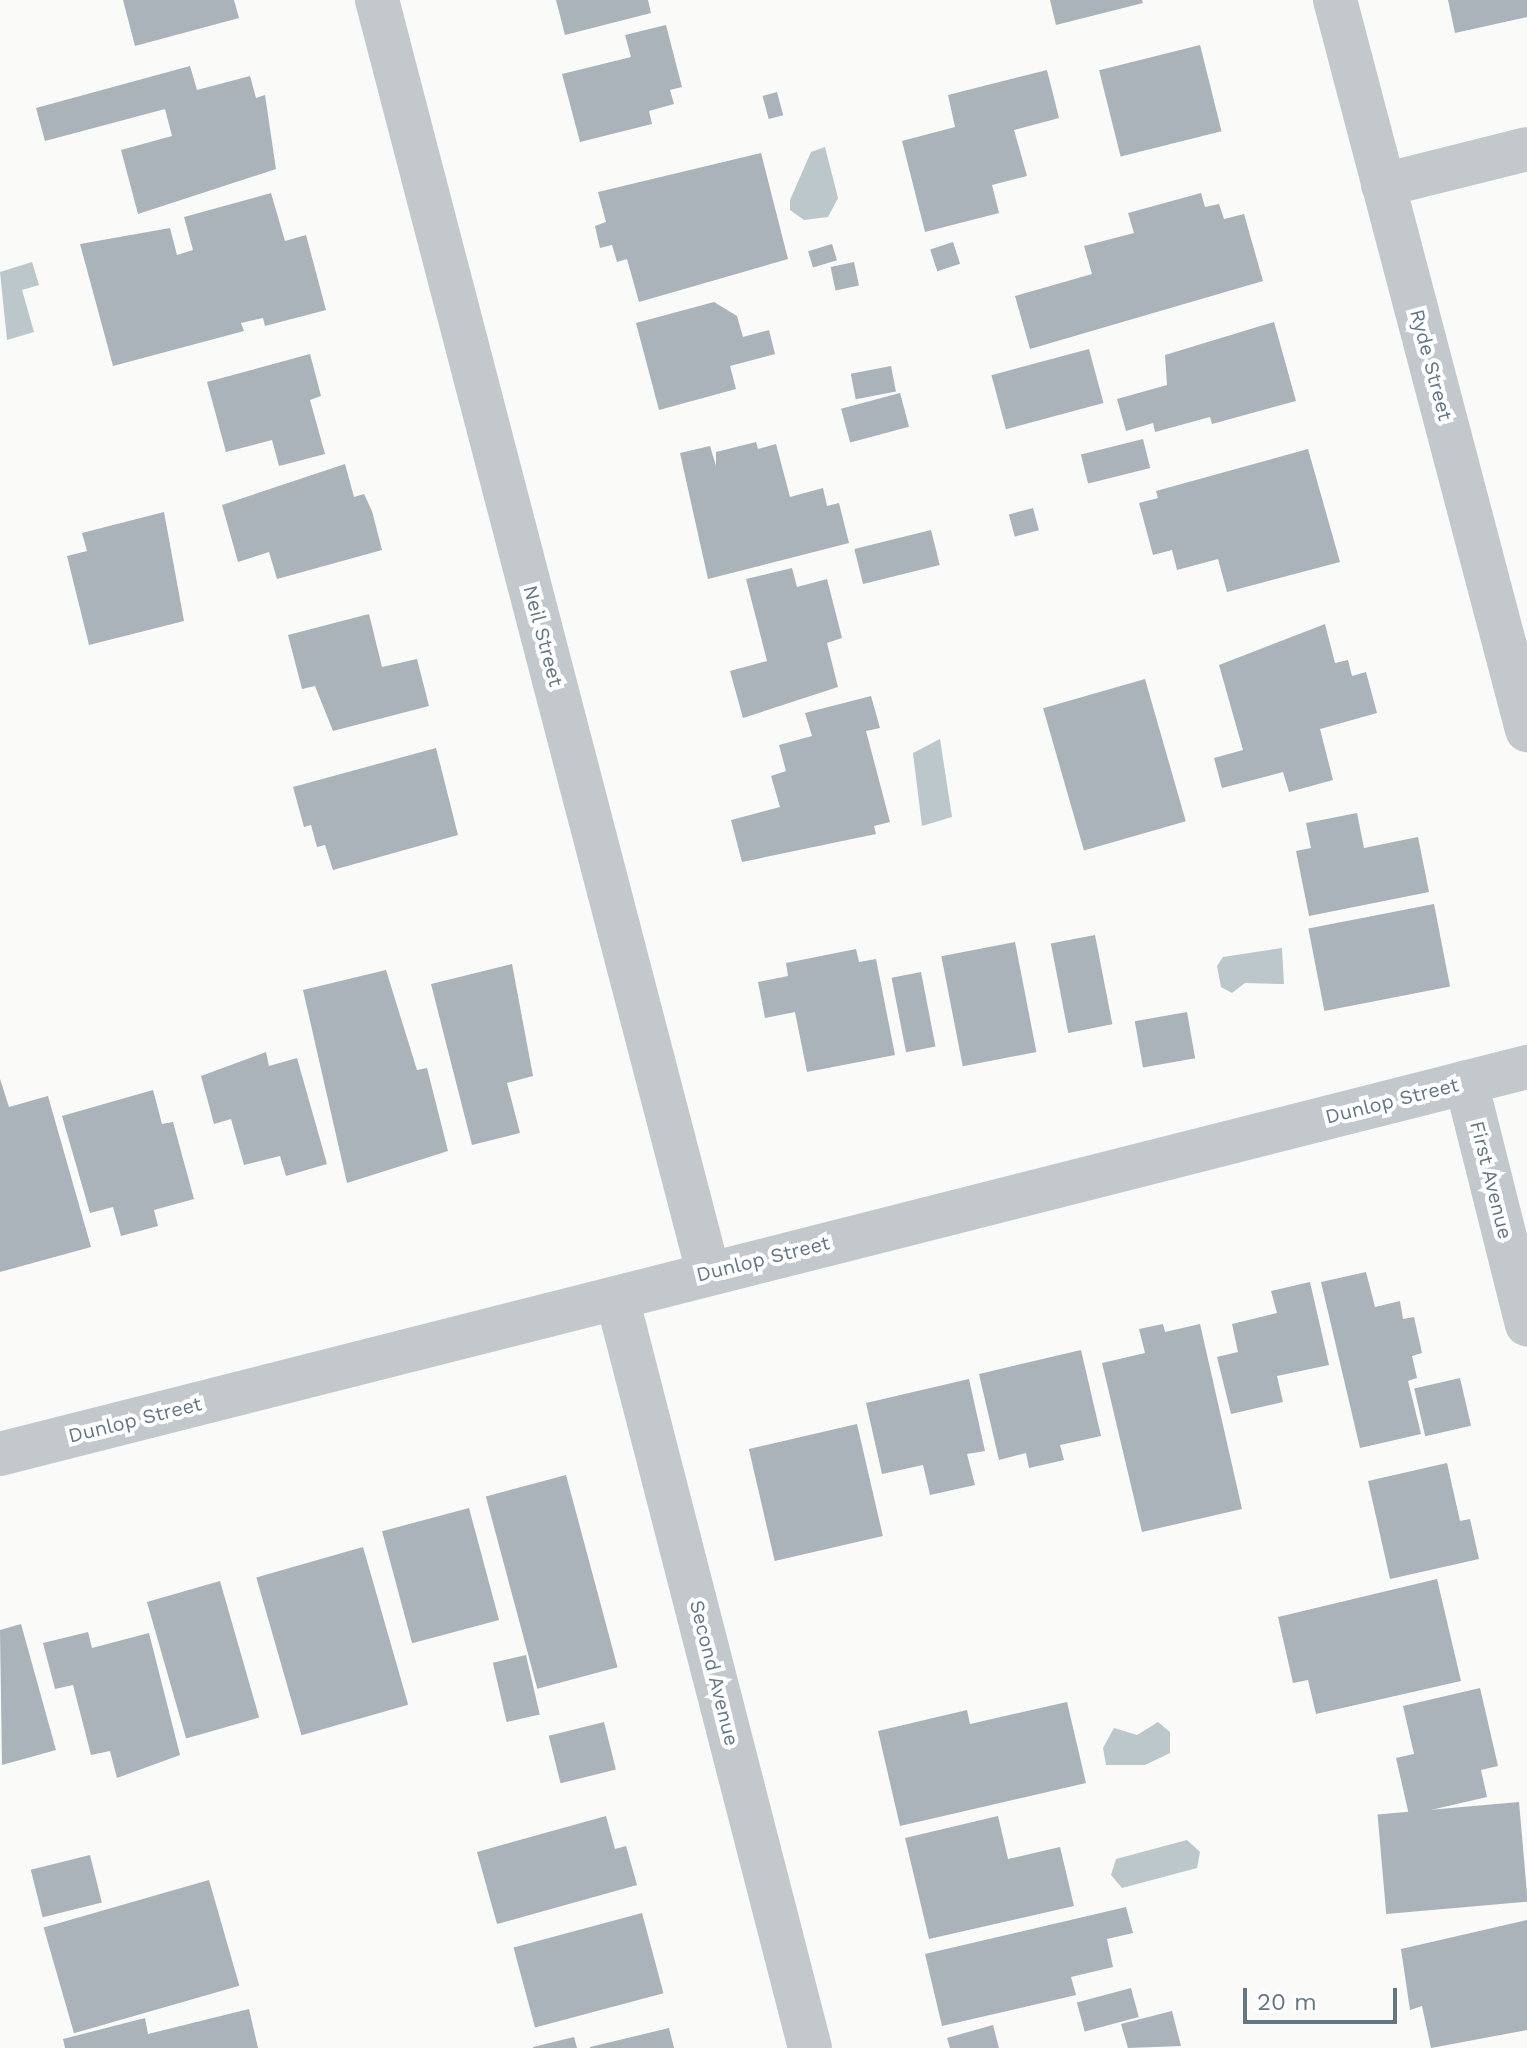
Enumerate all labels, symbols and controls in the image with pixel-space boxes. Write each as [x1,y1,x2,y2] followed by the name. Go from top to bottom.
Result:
[1405,307,1457,423] street label: Ryde Street
[518,582,568,690] street label: Neil Street
[1323,1073,1461,1129] street label: Dunlop Street
[1465,1118,1517,1242] street label: First Avenue
[694,1231,832,1287] street label: Dunlop Street
[66,1392,204,1448] street label: Dunlop Street
[684,1597,744,1749] street label: Second Avenue
[1247,1972,1401,2022] scale bar
[1257,1988,1317,2016] text: 20 m

